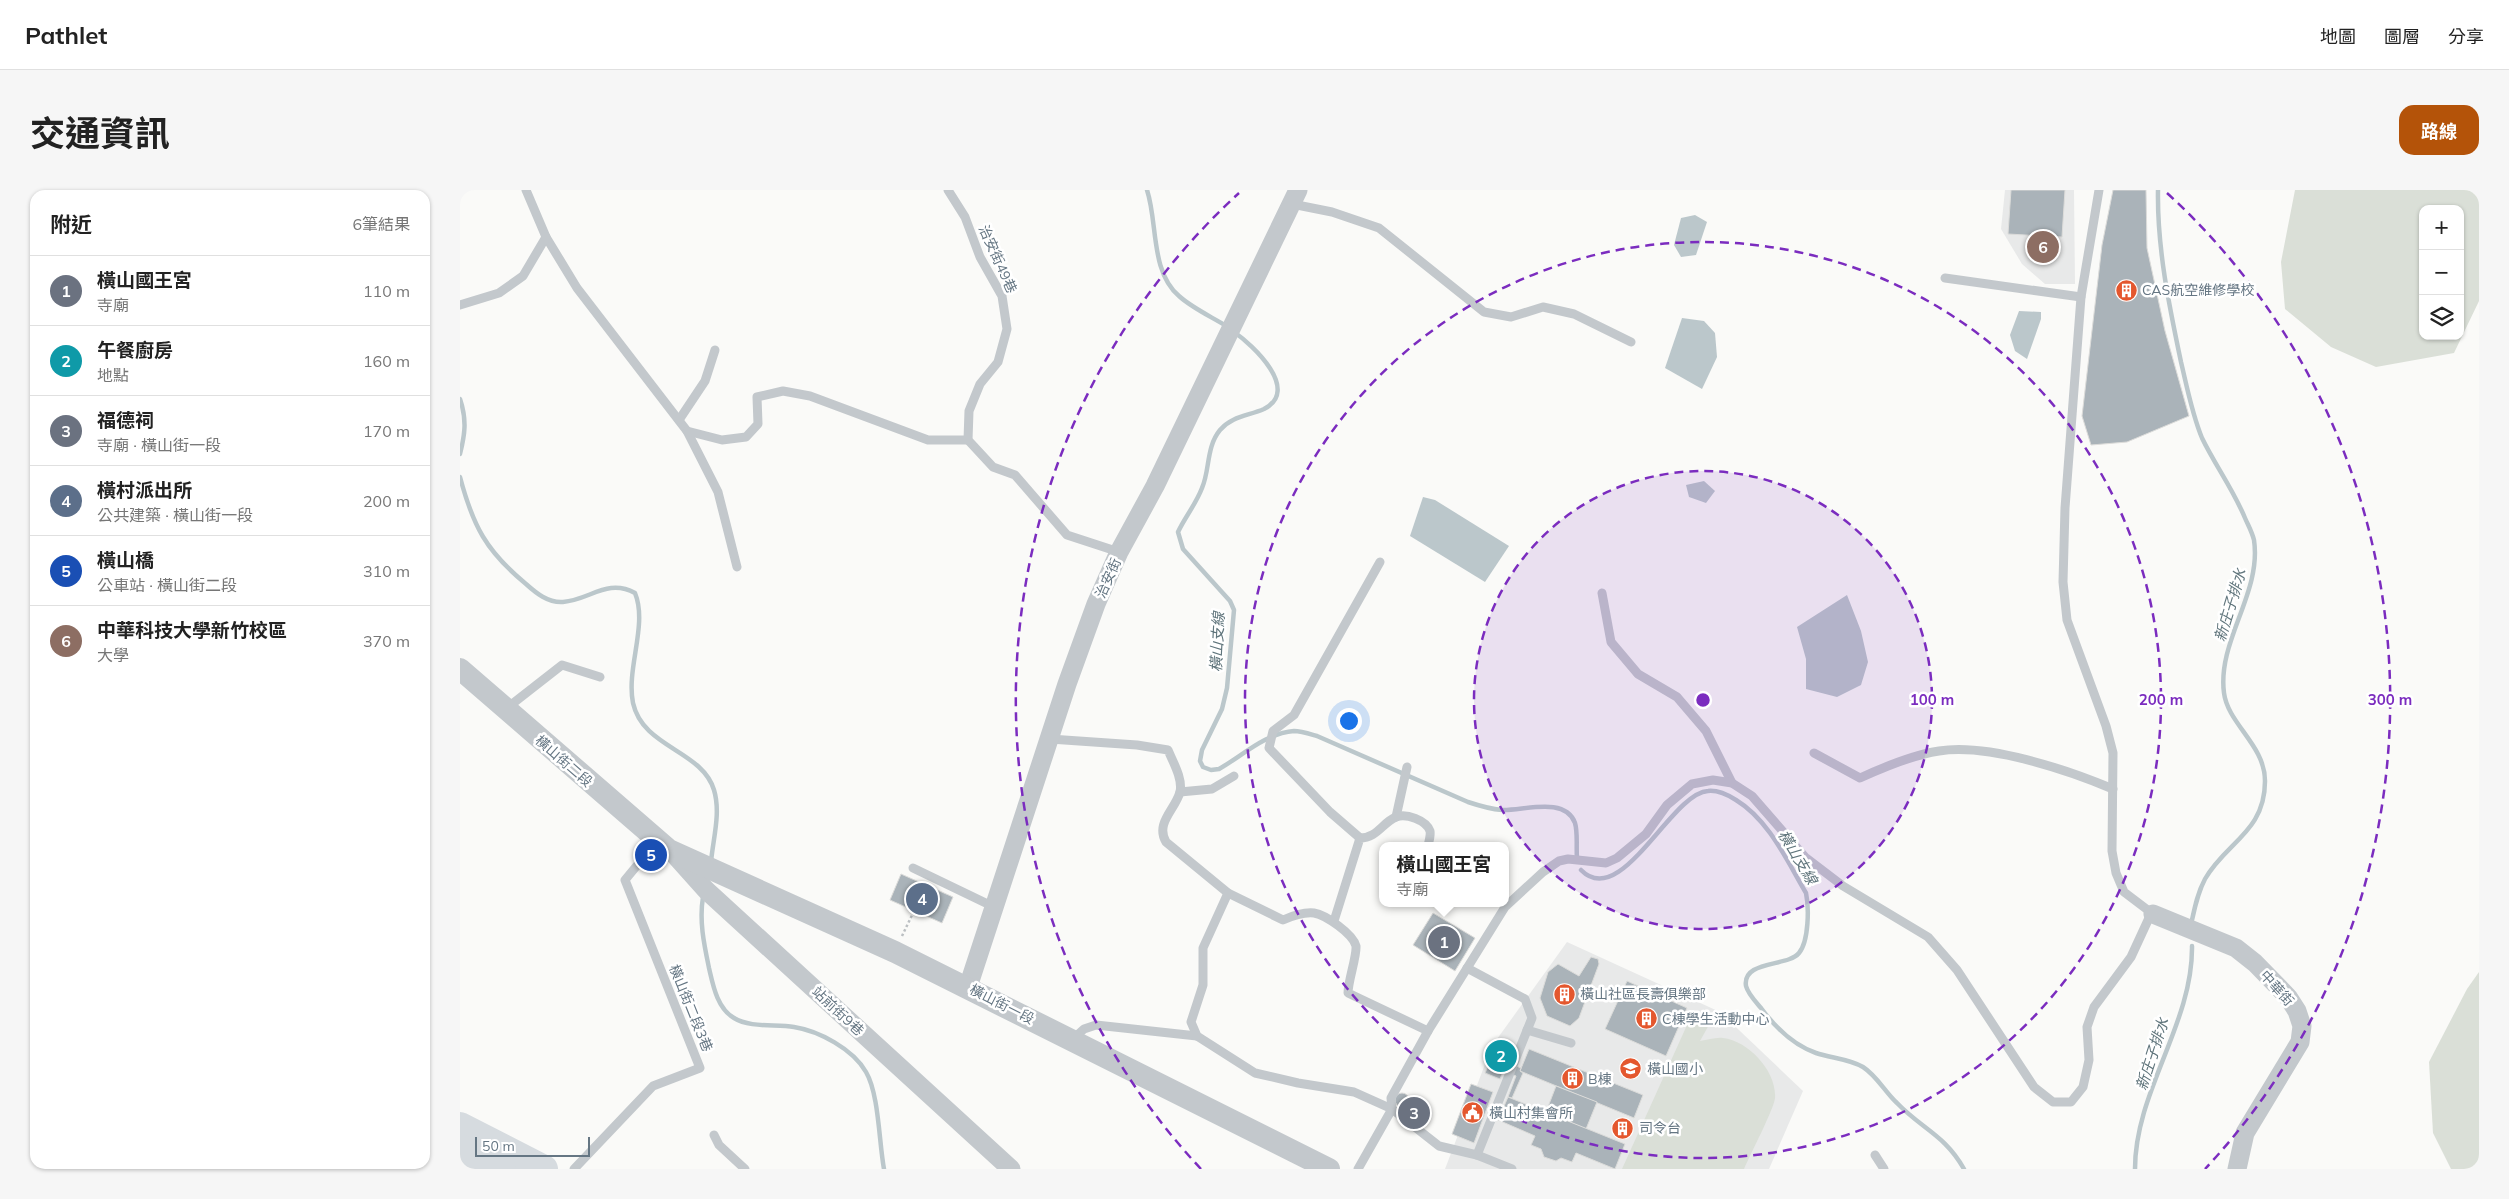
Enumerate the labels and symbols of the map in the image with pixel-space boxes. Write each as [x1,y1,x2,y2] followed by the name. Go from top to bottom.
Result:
[975,222,1021,296] street label: 治安街49巷
[2027,228,2059,266] pin: 6
[2114,278,2138,302] building icon: CAS航空維修學校
[2142,281,2254,299] place label: CAS航空維修學校
[1091,555,1125,601] street label: 治安街
[2210,565,2250,644] water label: 新庄子排水
[1206,610,1228,672] water label: 橫山支線
[1910,690,1954,709] text: 100 m
[2139,690,2183,709] text: 200 m
[2368,690,2412,709] text: 300 m
[1694,691,1712,709] centre of rings
[1336,708,1362,734] your location
[532,731,596,791] street label: 橫山街二段
[1774,826,1823,889] water label: 橫山支線
[635,836,667,874] pin: 5
[906,880,938,918] pin: 4
[1428,923,1460,961] pin: 1
[665,962,717,1054] street label: 橫山街二段3巷
[2256,966,2298,1010] street label: 中華街
[967,980,1037,1028] street label: 橫山街一段
[808,982,868,1040] street label: 站前街9巷
[1552,982,1576,1006] building icon: 橫山社區長壽俱樂部
[1580,985,1706,1003] place label: 橫山社區長壽俱樂部
[1634,1007,1658,1031] building icon: C棟學生活動中心
[1662,1010,1770,1028] place label: C棟學生活動中心
[2131,1014,2173,1093] water label: 新庄子排水
[1485,1037,1517,1075] pin: 2
[1619,1057,1643,1081] school or university icon: 橫山國小
[1647,1060,1703,1078] place label: 橫山國小
[1560,1067,1584,1091] building icon: B棟
[1588,1070,1612,1088] place label: B棟
[1398,1094,1430,1132] pin: 3
[1461,1101,1485,1125] public building icon: 橫山村集會所
[1489,1104,1573,1122] place label: 橫山村集會所
[1611,1116,1635,1140] building icon: 司令台
[1639,1119,1681,1137] place label: 司令台
[475,1134,590,1157] scale bar

